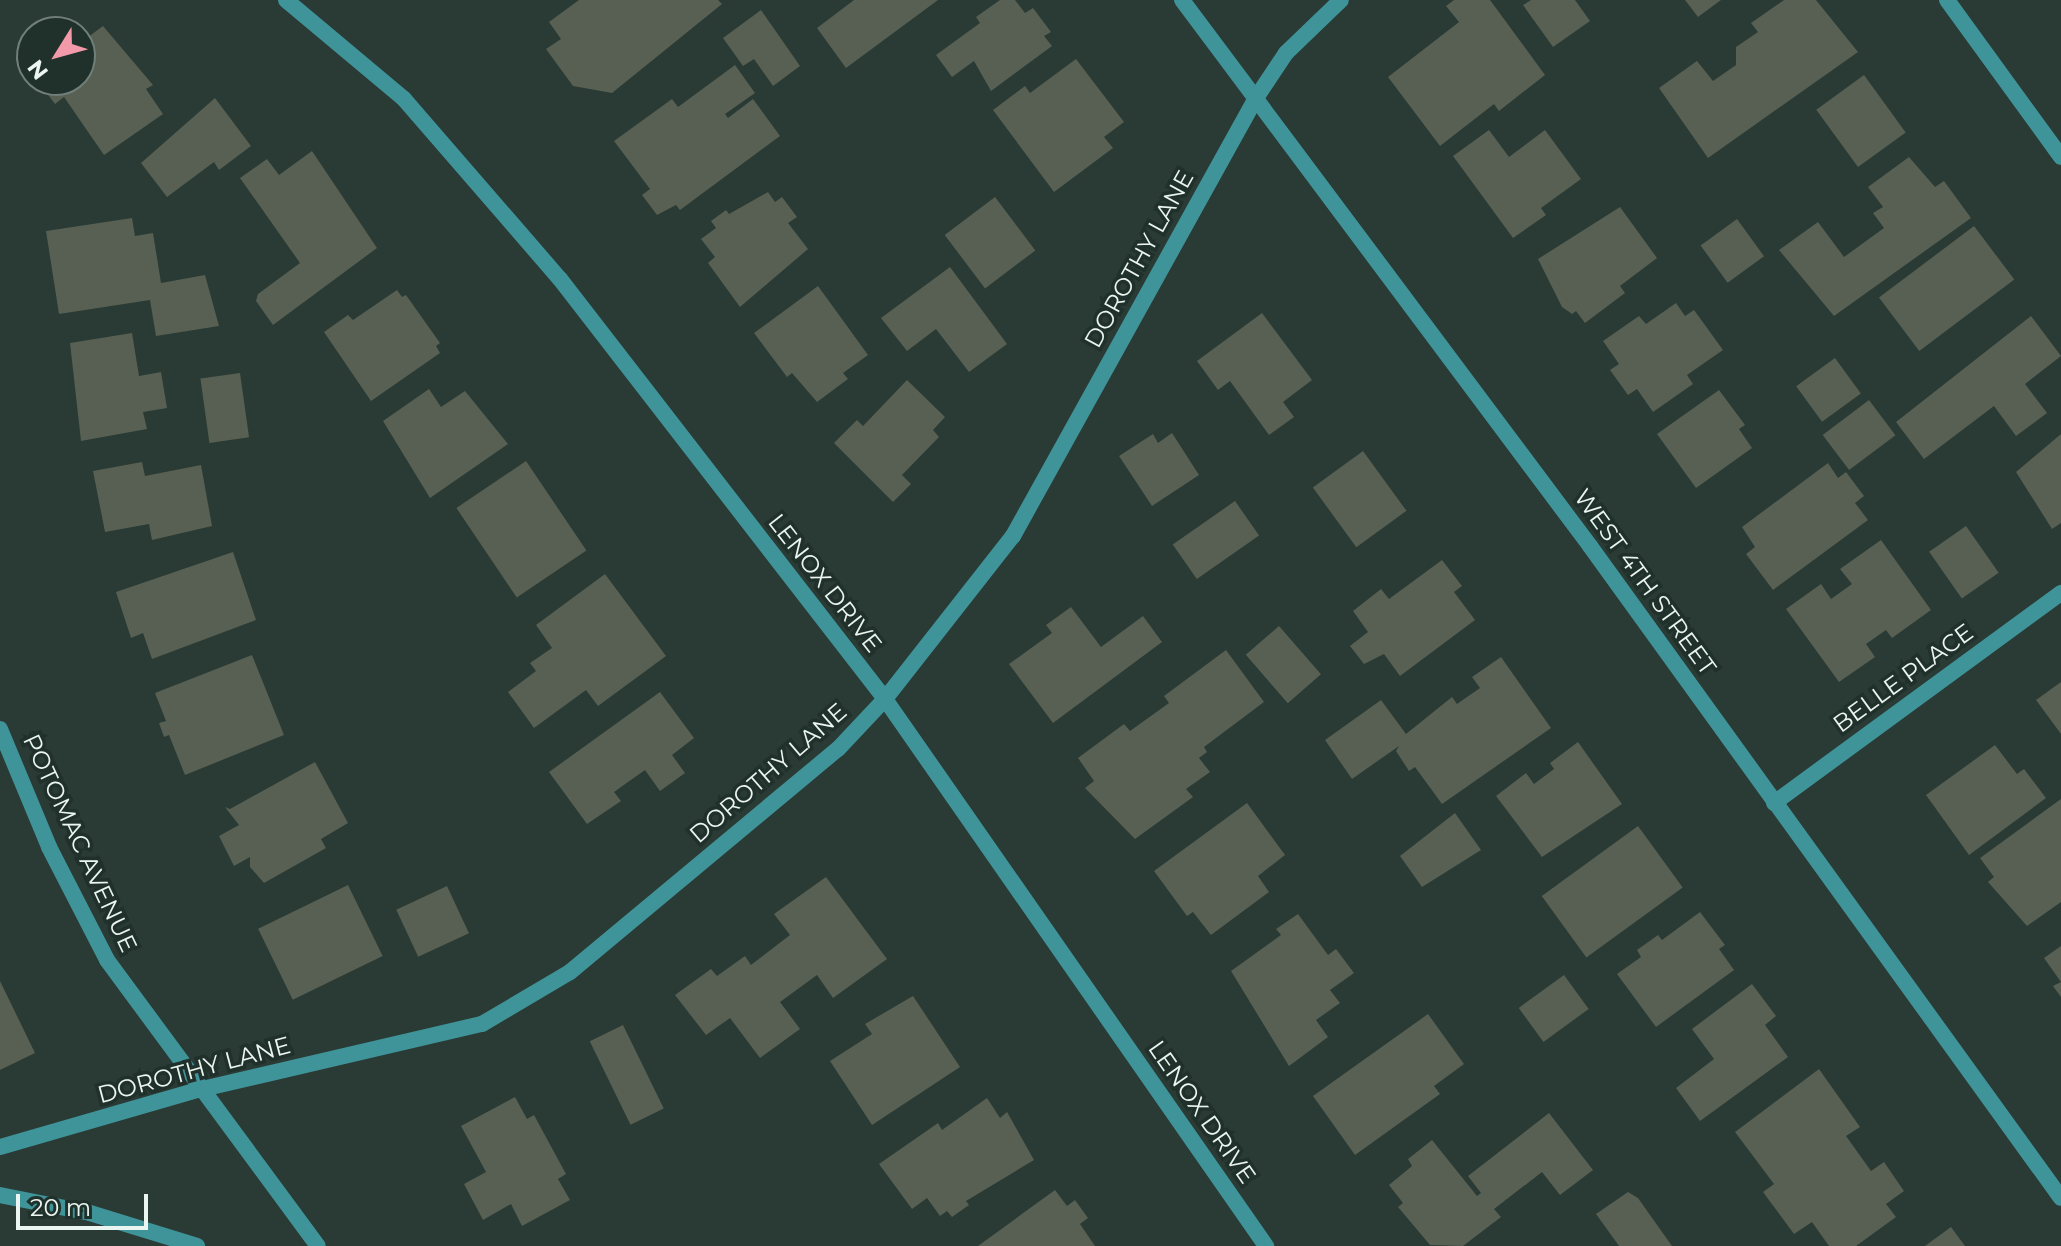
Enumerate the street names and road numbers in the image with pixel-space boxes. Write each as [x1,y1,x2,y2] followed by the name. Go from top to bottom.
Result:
[1078,165,1200,353] street label: DOROTHY LANE
[1568,483,1722,681] street label: WEST 4TH STREET
[762,508,888,658] street label: LENOX DRIVE
[1827,618,1979,738] street label: BELLE PLACE
[684,697,852,849] street label: DOROTHY LANE
[17,729,143,957] street label: POTOMAC AVENUE
[94,1030,294,1110] street label: DOROTHY LANE
[1142,1035,1262,1189] street label: LENOX DRIVE

